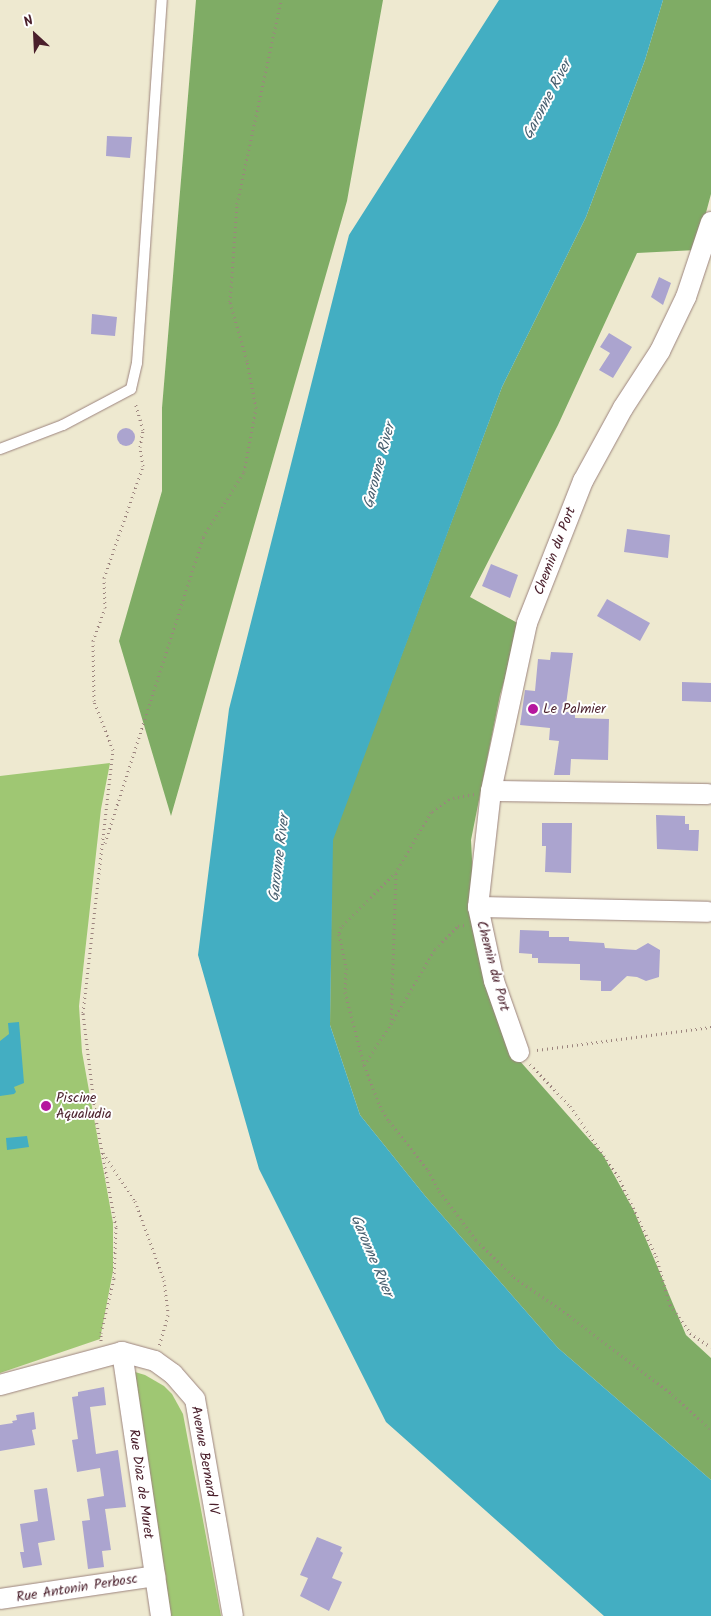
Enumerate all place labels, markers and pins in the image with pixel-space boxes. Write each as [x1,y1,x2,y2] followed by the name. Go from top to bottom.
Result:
[543,701,606,717] place label: Le Palmier
[527,703,539,715] marker: Le Palmier
[56,1090,111,1122] place label: Piscine Aqualudia
[40,1100,52,1112] marker: Piscine Aqualudia

